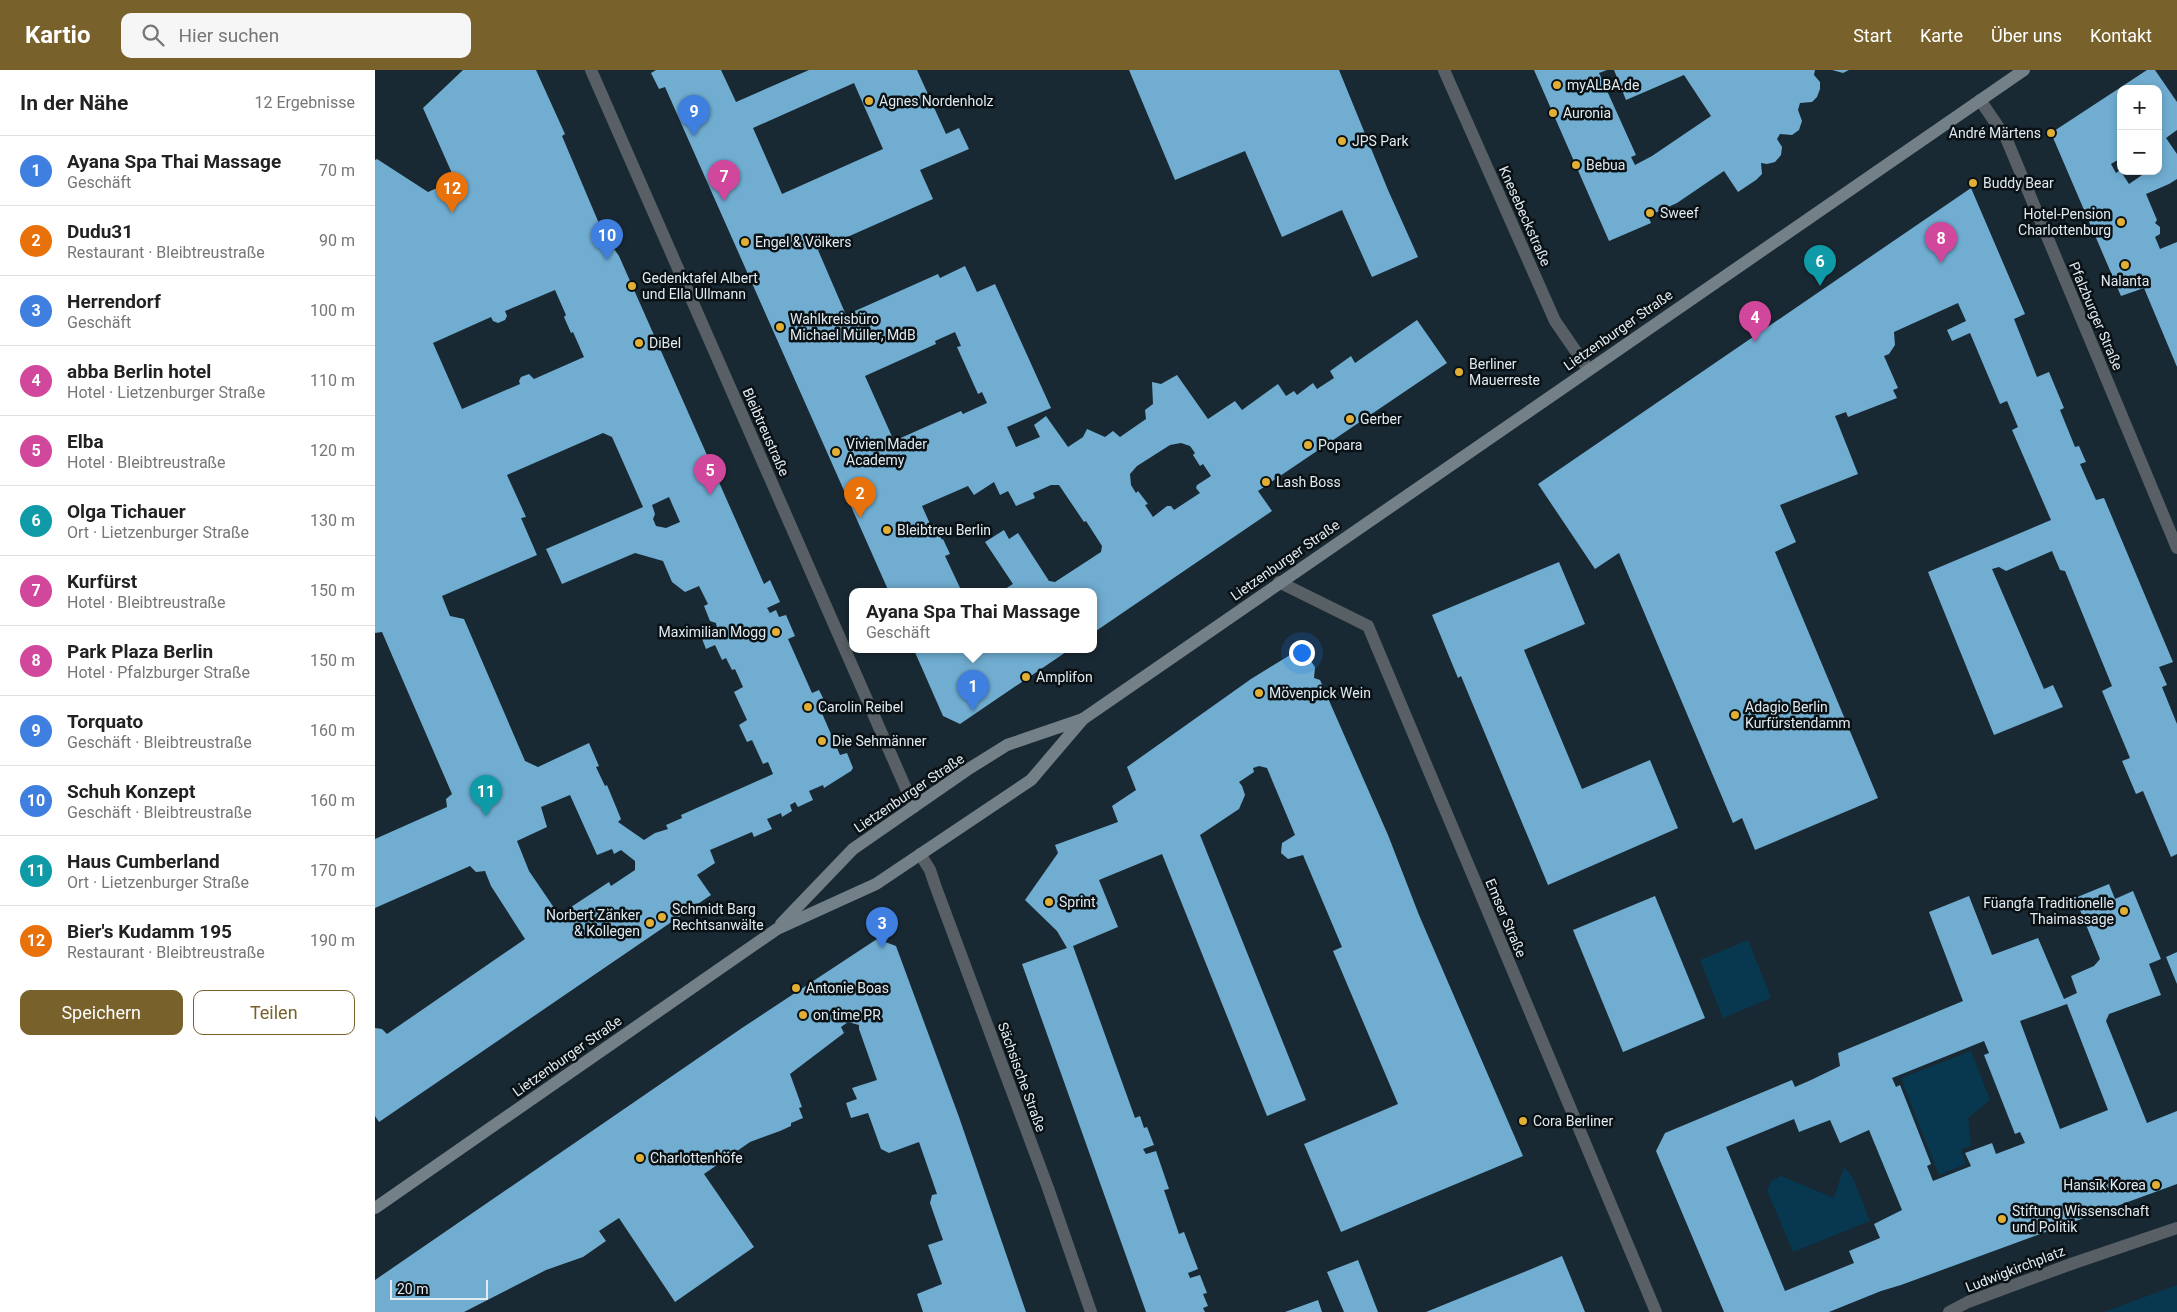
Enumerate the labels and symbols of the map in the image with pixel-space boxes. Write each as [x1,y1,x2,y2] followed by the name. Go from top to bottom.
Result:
[1567,77,1639,93] place label: myALBA.de
[1551,79,1563,91] marker: myALBA.de
[879,93,994,109] place label: Agnes Nordenholz
[678,95,710,136] pin: 9
[863,95,875,107] marker: Agnes Nordenholz
[1563,105,1611,121] place label: Auronia
[1547,107,1559,119] marker: Auronia
[1949,125,2041,141] place label: André Märtens
[2045,127,2057,139] marker: André Märtens
[1352,133,1409,149] place label: JPS Park
[1336,135,1348,147] marker: JPS Park
[1586,157,1625,173] place label: Bebua
[1570,159,1582,171] marker: Bebua
[708,160,740,201] pin: 7
[1496,164,1554,268] street label: Knesebeckstraße
[436,172,468,213] pin: 12
[1983,175,2054,191] place label: Buddy Bear
[1967,177,1979,189] marker: Buddy Bear
[1660,205,1699,221] place label: Sweef
[2018,206,2111,238] place label: Hotel-Pension Charlottenburg
[1644,207,1656,219] marker: Sweef
[2115,216,2127,228] marker: Hotel-Pension Charlottenburg
[591,219,623,260] pin: 10
[1925,222,1957,263] pin: 8
[755,234,851,250] place label: Engel & Völkers
[739,236,751,248] marker: Engel & Völkers
[1804,245,1836,286] pin: 6
[2066,259,2126,373] street label: Pfalzburger Straße
[2119,259,2131,271] marker: Nalanta
[642,270,758,302] place label: Gedenktafel Albert und Ella Ullmann
[2101,273,2149,289] place label: Nalanta
[626,280,638,292] marker: Gedenktafel Albert und Ella Ullmann
[1560,286,1676,374] street label: Lietzenburger Straße
[1739,301,1771,342] pin: 4
[790,311,916,343] place label: Wahlkreisbüro Michael Müller, MdB
[774,321,786,333] marker: Wahlkreisbüro Michael Müller, MdB
[649,335,681,351] place label: DiBel
[633,337,645,349] marker: DiBel
[1469,356,1540,388] place label: Berliner Mauerreste
[1453,366,1465,378] marker: Berliner Mauerreste
[739,385,793,479] street label: Bleibtreustraße
[1360,411,1402,427] place label: Gerber
[1344,413,1356,425] marker: Gerber
[846,436,927,468] place label: Vivien Mader Academy
[1318,437,1362,453] place label: Popara
[1302,439,1314,451] marker: Popara
[830,446,842,458] marker: Vivien Mader Academy
[694,454,726,495] pin: 5
[1276,474,1341,490] place label: Lash Boss
[1260,476,1272,488] marker: Lash Boss
[844,477,876,518] pin: 2
[1227,516,1343,604] street label: Lietzenburger Straße
[897,522,991,538] place label: Bleibtreu Berlin
[881,524,893,536] marker: Bleibtreu Berlin
[659,624,766,640] place label: Maximilian Mogg
[770,626,782,638] marker: Maximilian Mogg
[1289,640,1315,666] your location
[1036,669,1093,685] place label: Amplifon
[957,670,989,711] pin: 1
[1020,671,1032,683] marker: Amplifon
[1269,685,1371,701] place label: Mövenpick Wein
[1253,687,1265,699] marker: Mövenpick Wein
[818,699,903,715] place label: Carolin Reibel
[1745,699,1851,731] place label: Adagio Berlin Kurfürstendamm
[802,701,814,713] marker: Carolin Reibel
[1729,709,1741,721] marker: Adagio Berlin Kurfürstendamm
[832,733,927,749] place label: Die Sehmänner
[816,735,828,747] marker: Die Sehmänner
[851,750,967,836] street label: Lietzenburger Straße
[470,775,502,816] pin: 11
[1482,876,1530,960] street label: Emser Straße
[1059,894,1096,910] place label: Sprint
[1983,895,2114,927] place label: Füangfa Traditionelle Thaimassage
[1043,896,1055,908] marker: Sprint
[672,901,764,933] place label: Schmidt Barg Rechtsanwälte
[2118,905,2130,917] marker: Füangfa Traditionelle Thaimassage
[546,907,640,939] place label: Norbert Zänker & Kollegen
[866,907,898,948] pin: 3
[656,911,668,923] marker: Schmidt Barg Rechtsanwälte
[644,917,656,929] marker: Norbert Zänker & Kollegen
[806,980,889,996] place label: Antonie Boas
[790,982,802,994] marker: Antonie Boas
[813,1007,881,1023] place label: on time PR
[797,1009,809,1021] marker: on time PR
[509,1012,625,1100] street label: Lietzenburger Straße
[995,1020,1049,1134] street label: Sächsische Straße
[1533,1113,1614,1129] place label: Cora Berliner
[1517,1115,1529,1127] marker: Cora Berliner
[650,1150,743,1166] place label: Charlottenhöfe
[634,1152,646,1164] marker: Charlottenhöfe
[2063,1177,2146,1193] place label: Hansīk Korea
[2150,1179,2162,1191] marker: Hansīk Korea
[2012,1203,2150,1235] place label: Stiftung Wissenschaft und Politik
[1996,1213,2008,1225] marker: Stiftung Wissenschaft und Politik
[1963,1243,2067,1295] street label: Ludwigkirchplatz
[390,1277,487,1300] scale bar

